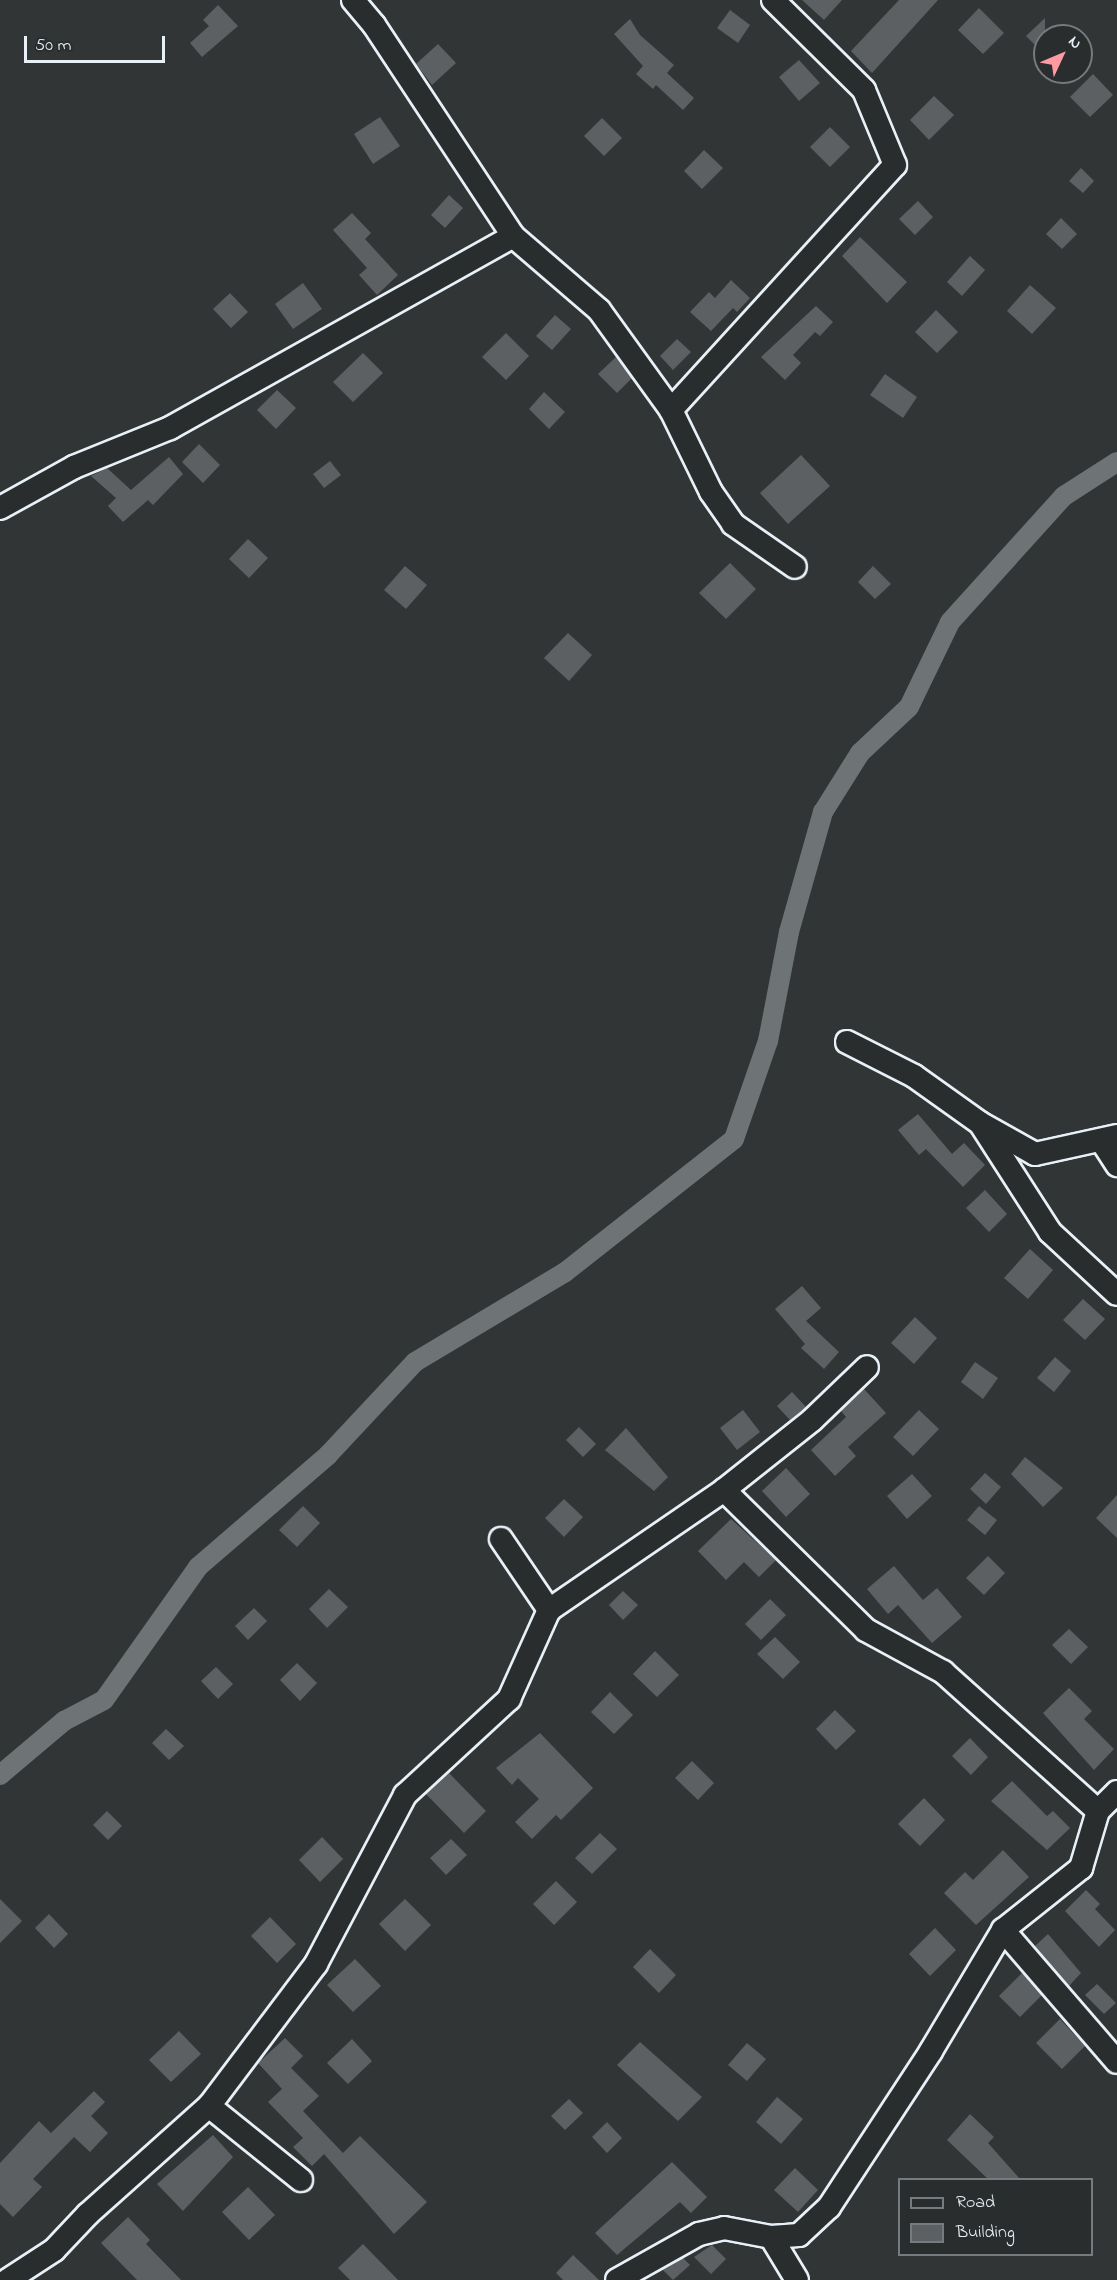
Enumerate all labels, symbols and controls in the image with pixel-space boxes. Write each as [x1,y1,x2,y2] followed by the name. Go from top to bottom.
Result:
[27,24,168,62] scale bar
[1033,24,1093,84] north arrow
[1062,31,1087,55] text: N
[35,33,72,59] text: 50 m
[898,2178,1093,2256] legend
[956,2190,995,2216] text: Road
[956,2220,1015,2246] text: Building

